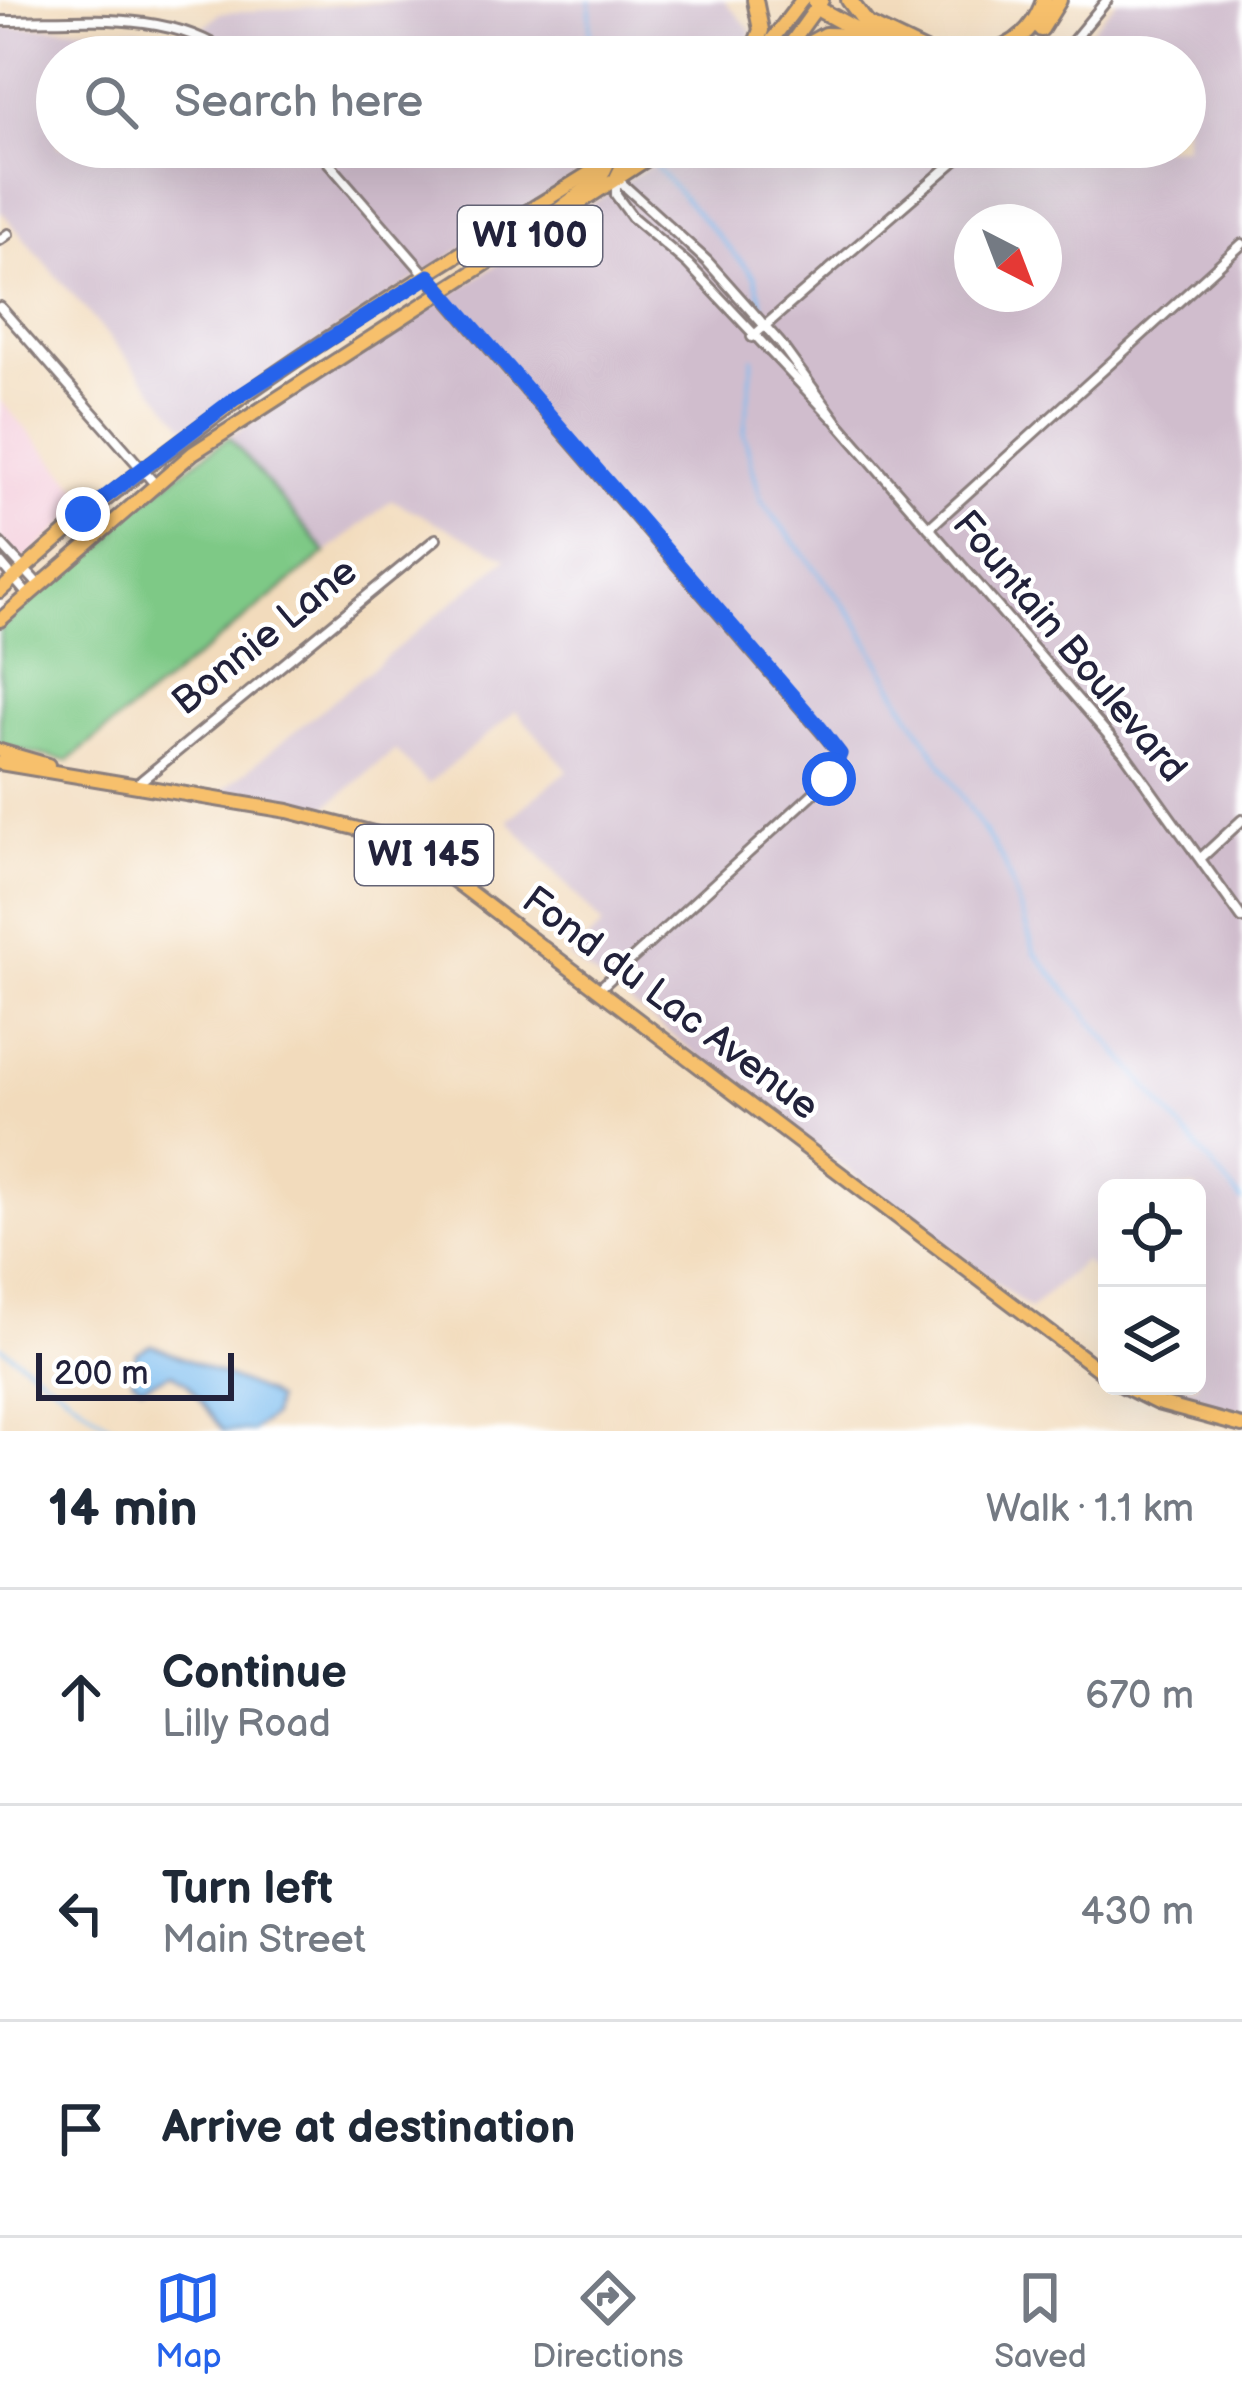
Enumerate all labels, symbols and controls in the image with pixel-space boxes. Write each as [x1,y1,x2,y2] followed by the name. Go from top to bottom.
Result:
[36,36,1206,168] search box
[78,69,144,135] icon: search
[174,75,423,130] text: Search here
[954,204,1062,312] north arrow
[458,206,602,266] road number: WI 100
[56,487,110,541] route end
[942,502,1196,792] street label: Fountain Boulevard
[163,548,367,726] street label: Bonnie Lane
[802,752,856,806] route start
[355,825,493,885] road number: WI 145
[512,877,828,1131] street label: Fond du Lac Avenue
[1098,1179,1206,1395] map controls
[1098,1179,1206,1287] button: locate
[1098,1287,1206,1395] button: layers
[36,1347,234,1400] scale bar
[54,1354,148,1394] text: 200 m
[48,1479,198,1540] text: 14 min
[986,1486,1194,1533] text: Walk · 1.1 km
[162,1646,347,1701] text: Continue
[48,1664,114,1730] icon: ahead
[1085,1673,1194,1720] text: 670 m
[162,1701,331,1748] text: Lilly Road
[162,1862,333,1917] text: Turn left
[48,1880,114,1946] icon: left
[1081,1889,1194,1936] text: 430 m
[162,1917,366,1964] text: Main Street
[48,2096,114,2162] icon: arrive
[162,2101,575,2156] text: Arrive at destination
[155,2265,222,2377] tab: Map
[532,2265,684,2377] tab: Directions
[994,2265,1087,2377] tab: Saved

